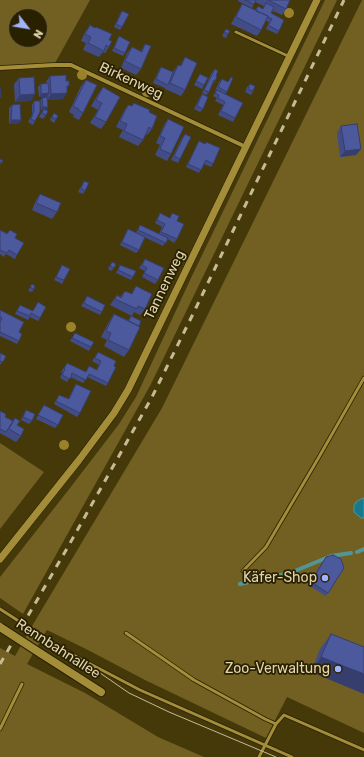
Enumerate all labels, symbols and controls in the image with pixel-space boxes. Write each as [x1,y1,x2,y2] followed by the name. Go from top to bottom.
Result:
[8,8,48,48] north arrow
[30,27,45,41] text: N
[96,59,166,103] street label: Birkenweg
[141,248,189,322] street label: Tannenweg
[243,570,317,586] place label: Käfer-Shop
[320,573,330,583] marker: Käfer-Shop
[13,615,103,683] street label: Rennbahnallee
[225,661,330,677] place label: Zoo-Verwaltung
[333,664,343,674] marker: Zoo-Verwaltung

